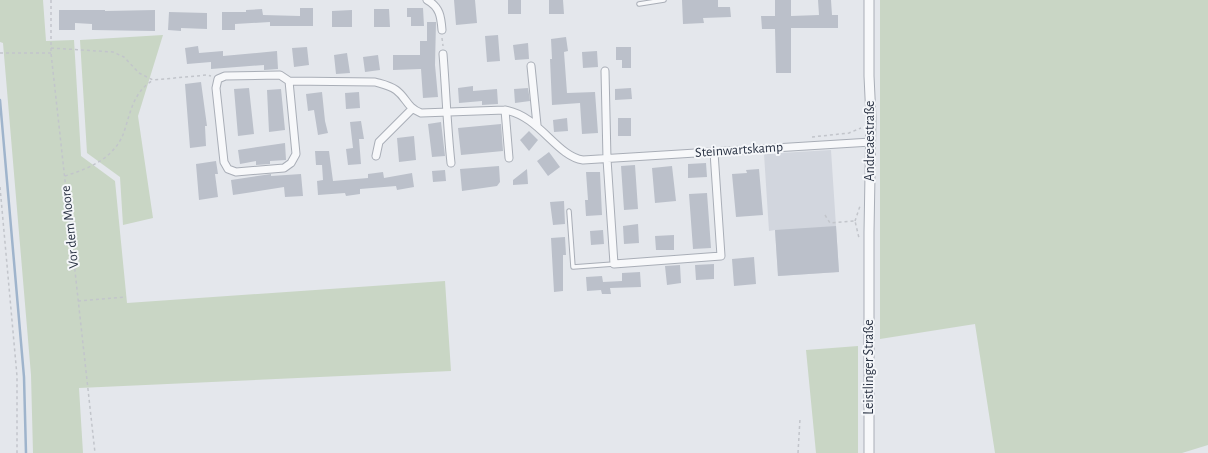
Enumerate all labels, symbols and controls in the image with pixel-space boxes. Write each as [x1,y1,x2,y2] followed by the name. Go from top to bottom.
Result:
[863,100,877,182] street label: Andreaestraße
[695,140,783,160] street label: Steinwartskamp
[59,185,81,269] street label: Vor dem Moore
[862,319,876,415] street label: Leistlinger Straße

